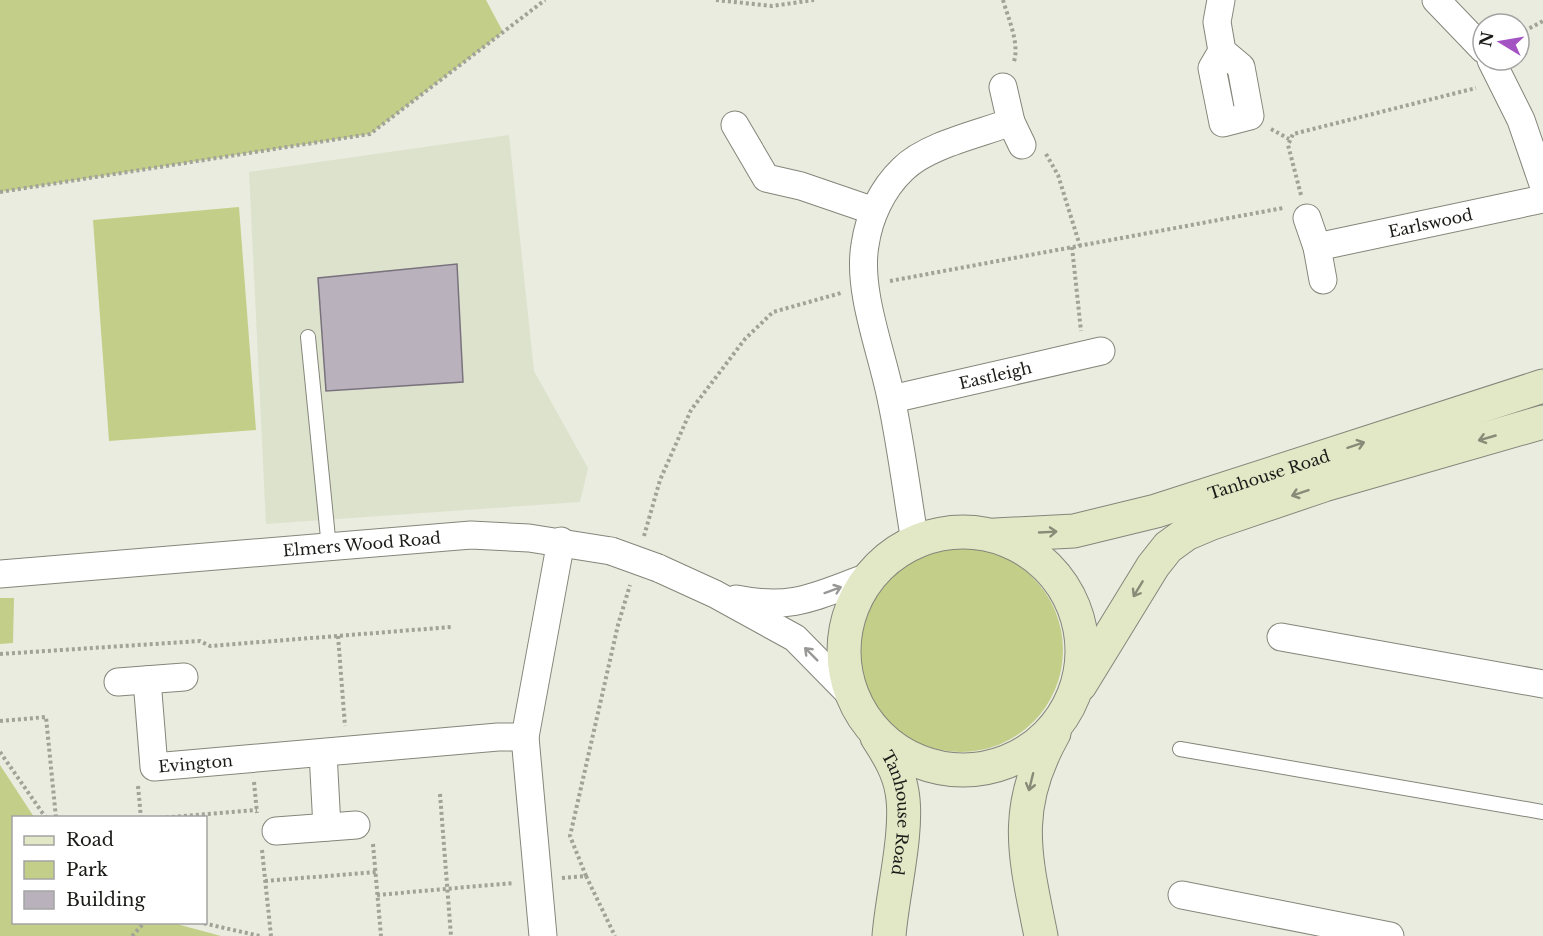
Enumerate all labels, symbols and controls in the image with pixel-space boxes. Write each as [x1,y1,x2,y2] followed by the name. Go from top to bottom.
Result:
[1471,12,1531,72] north arrow
[1475,30,1498,48] text: N
[1387,204,1475,242] street label: Earlswood
[957,357,1034,393] street label: Eastleigh
[1478,433,1497,444] one-way arrow
[1346,439,1365,450] one-way arrow
[1205,445,1332,504] street label: Tanhouse Road
[1291,489,1310,500] one-way arrow
[1038,527,1058,538] one-way arrow
[282,528,442,561] street label: Elmers Wood Road
[1132,580,1144,597] one-way arrow
[823,583,841,594] one-way arrow
[803,647,818,662] one-way arrow
[878,747,914,877] street label: Tanhouse Road
[157,750,234,777] street label: Evington
[1025,772,1037,791] one-way arrow
[12,816,207,924] legend
[66,829,114,851] text: Road
[66,859,108,881] text: Park
[66,889,145,911] text: Building

